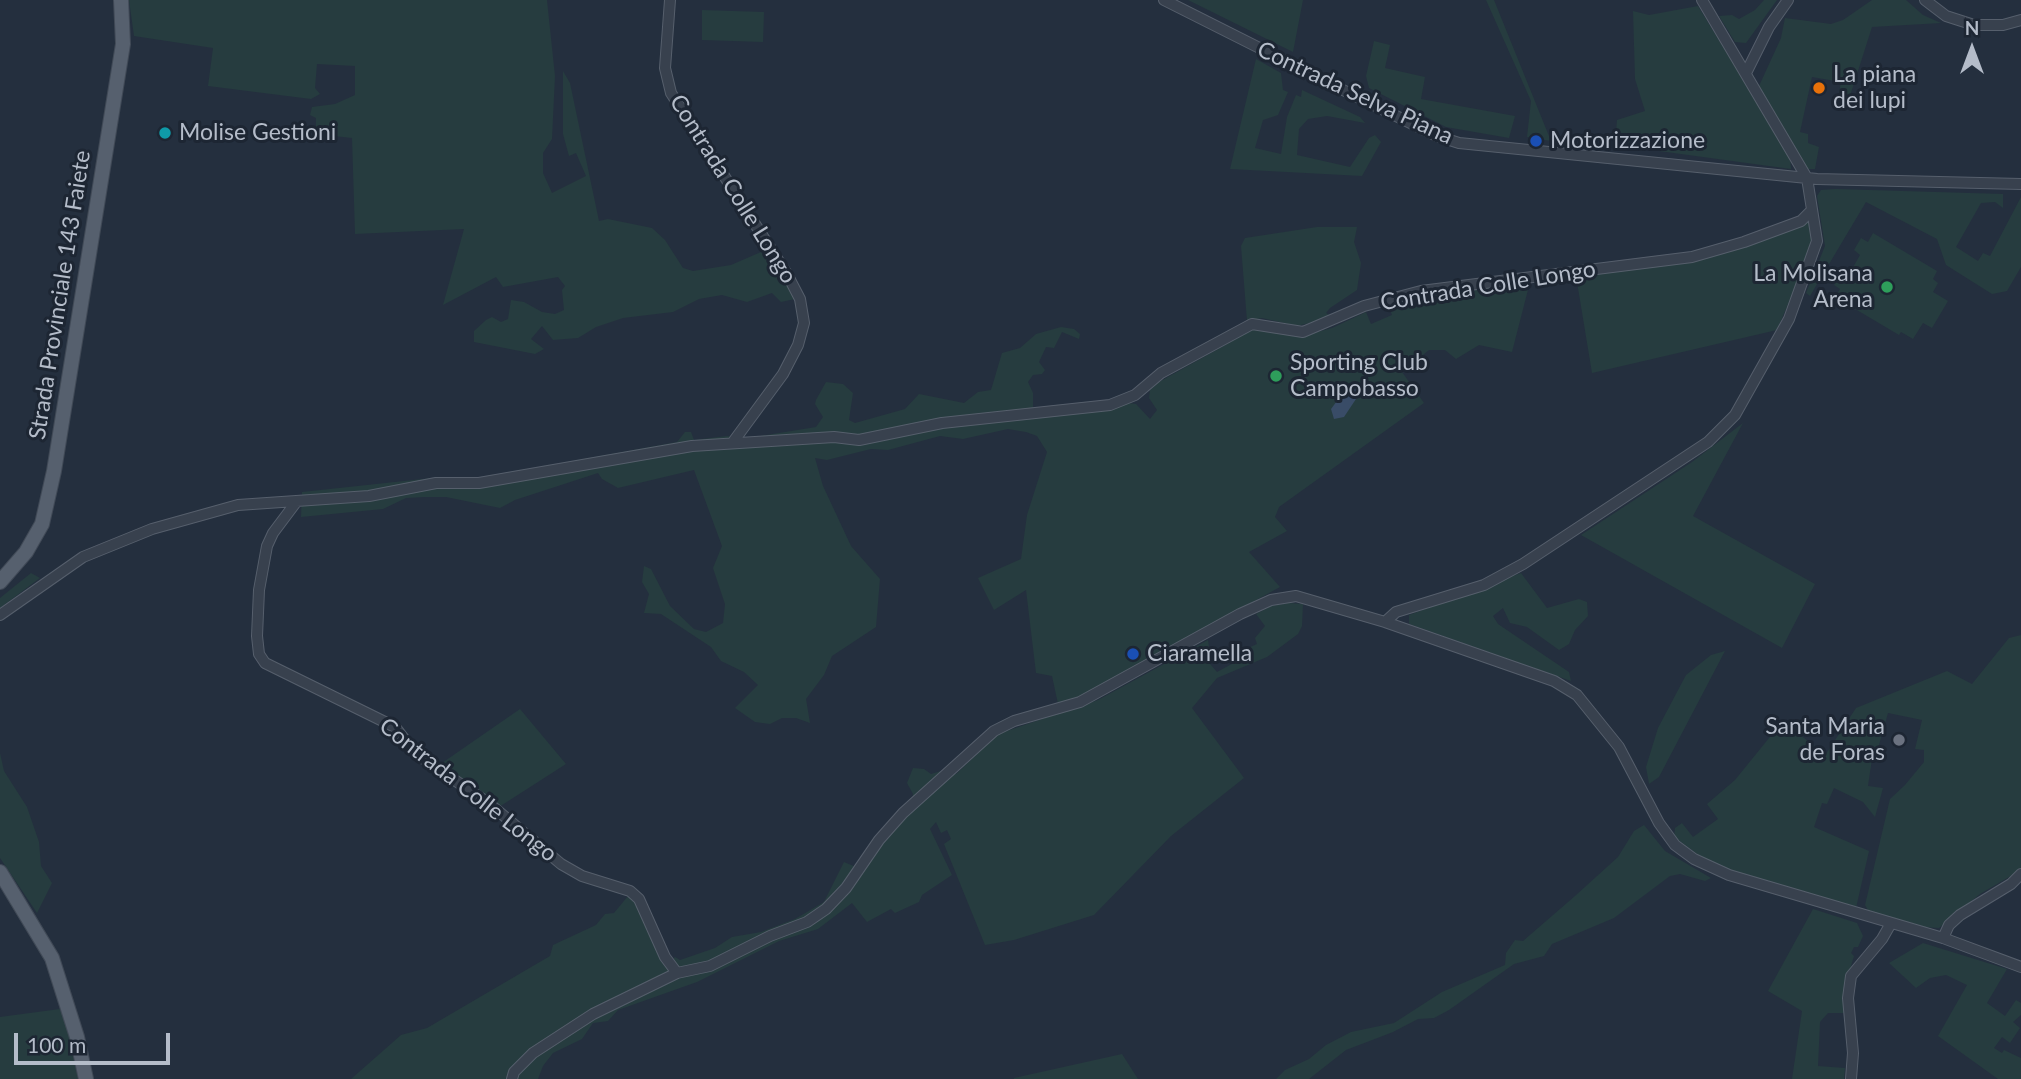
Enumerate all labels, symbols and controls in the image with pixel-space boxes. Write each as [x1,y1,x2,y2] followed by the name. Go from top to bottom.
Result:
[1937,14,2007,84] north arrow
[1965,16,1979,39] text: N
[1253,36,1457,150] street label: Contrada Selva Piana
[1833,61,1916,115] place label: La piana dei lupi
[1811,80,1827,96] marker: La piana dei lupi
[664,89,802,289] street label: Contrada Colle Longo
[179,119,336,147] place label: Molise Gestioni
[157,125,173,141] marker: Molise Gestioni
[1550,127,1705,155] place label: Motorizzazione
[1528,133,1544,149] marker: Motorizzazione
[23,148,97,442] street label: Strada Provinciale 143 Faiete
[1378,255,1598,317] street label: Contrada Colle Longo
[1753,260,1873,314] place label: La Molisana Arena
[1879,279,1895,295] marker: La Molisana Arena
[1290,349,1428,403] place label: Sporting Club Campobasso
[1268,368,1284,384] marker: Sporting Club Campobasso
[1147,640,1252,668] place label: Ciaramella
[1125,646,1141,662] marker: Ciaramella
[374,712,562,868] street label: Contrada Colle Longo
[1765,713,1885,767] place label: Santa Maria de Foras
[1891,732,1907,748] marker: Santa Maria de Foras
[18,1020,173,1064] scale bar
[27,1032,86,1057] text: 100 m

